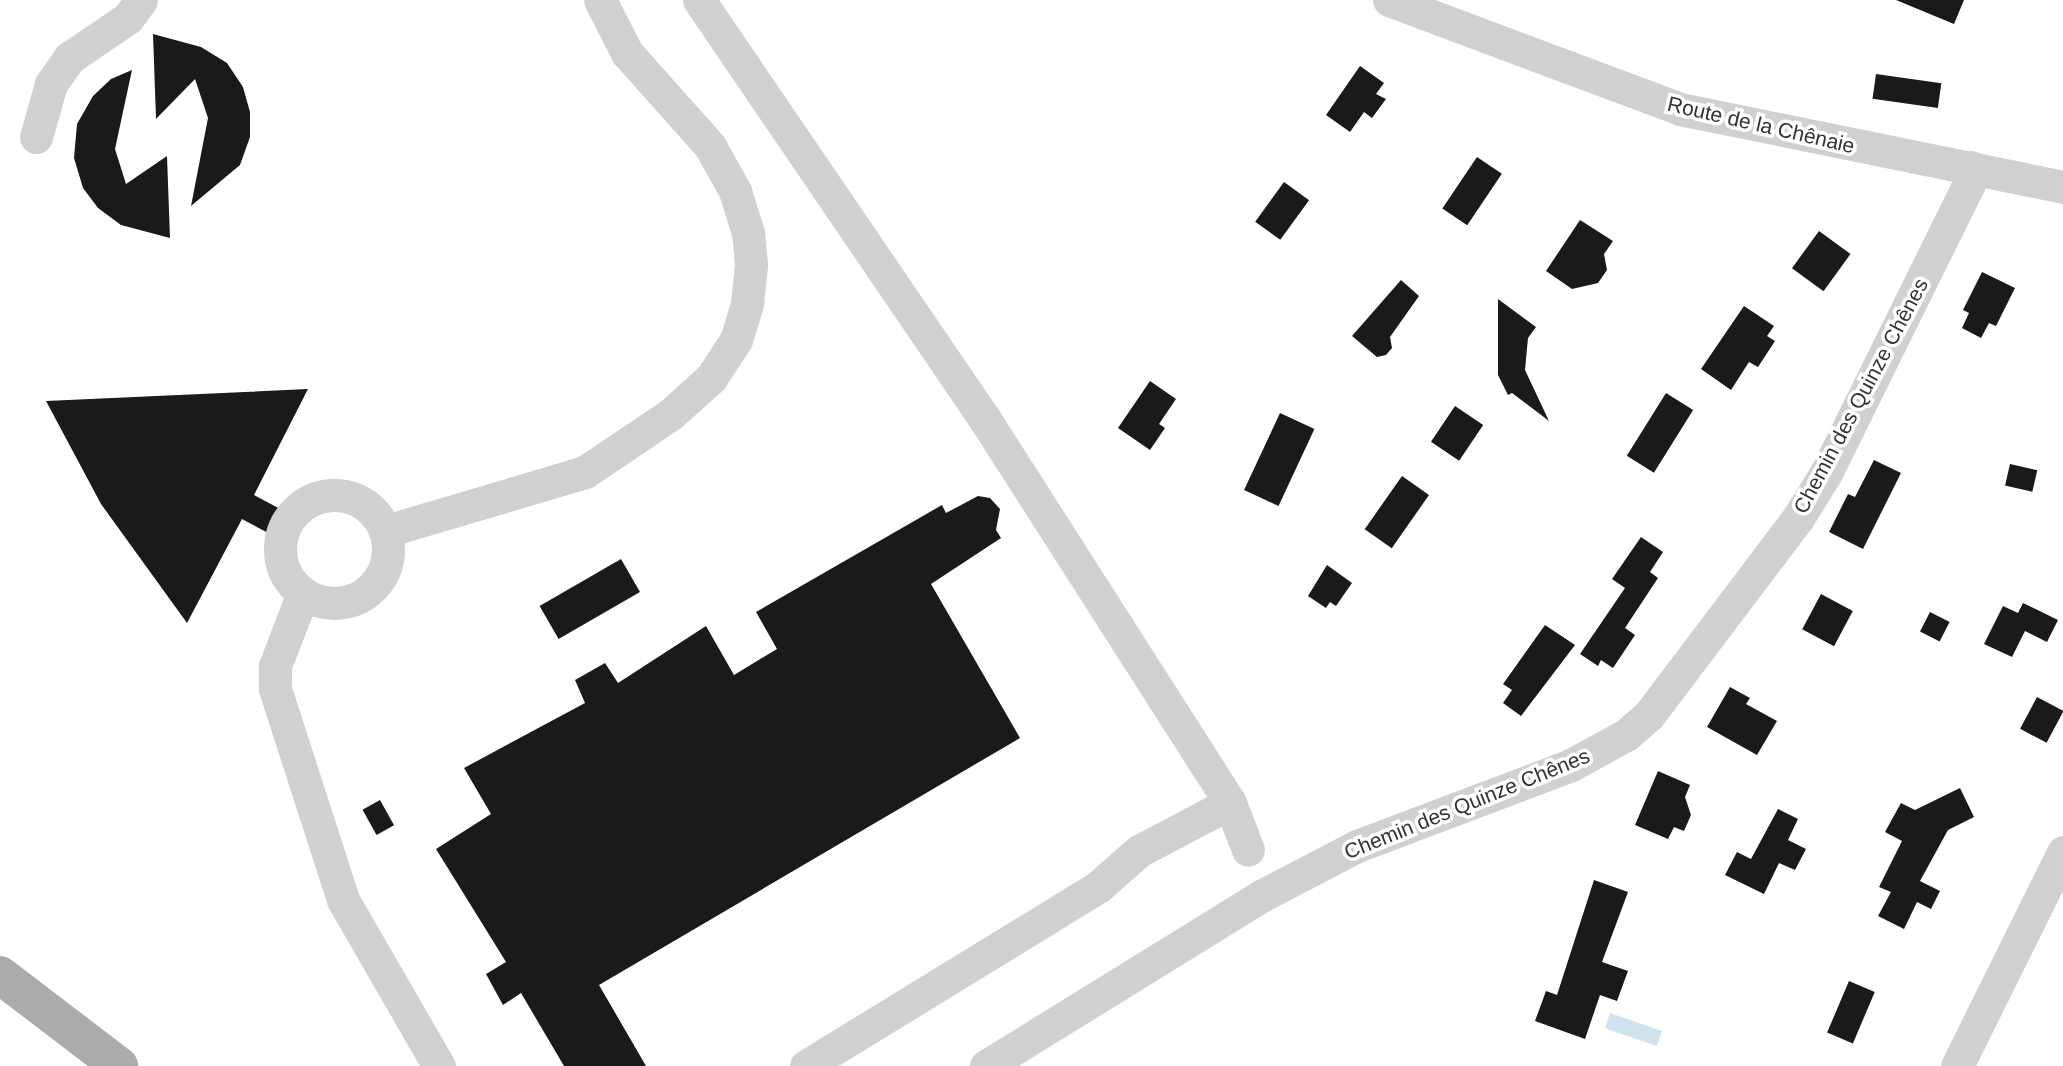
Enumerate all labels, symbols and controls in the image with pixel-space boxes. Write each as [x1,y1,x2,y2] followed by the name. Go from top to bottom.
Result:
[1665,91,1857,159] street label: Route de la Chênaie
[1788,274,1934,518] street label: Chemin des Quinze Chênes
[1341,743,1593,865] street label: Chemin des Quinze Chênes

